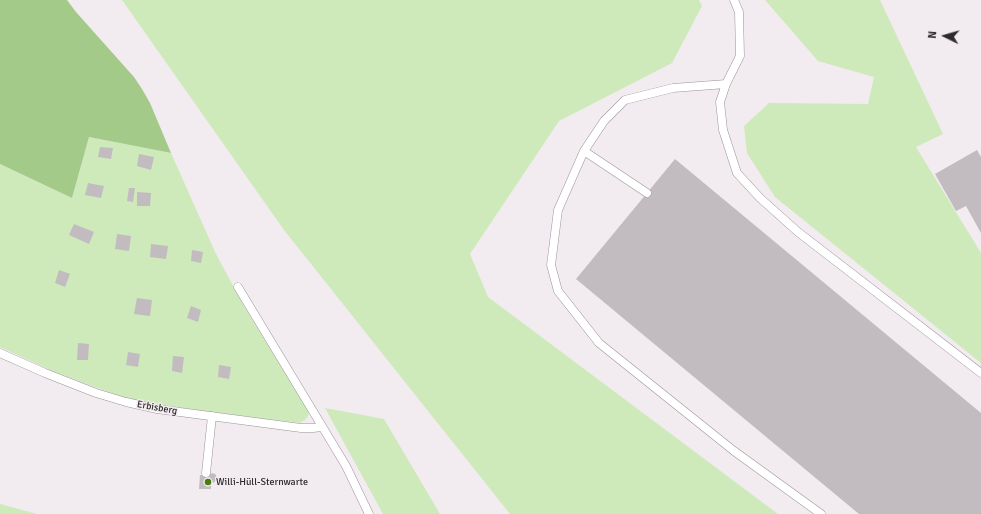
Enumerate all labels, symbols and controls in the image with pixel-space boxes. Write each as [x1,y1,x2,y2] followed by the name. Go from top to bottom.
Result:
[925,16,965,56] north arrow
[926,31,939,39] text: N
[136,399,178,417] street label: Erbisberg
[216,476,308,488] place label: Willi-Hüll-Sternwarte
[203,477,213,487] marker: Willi-Hüll-Sternwarte

